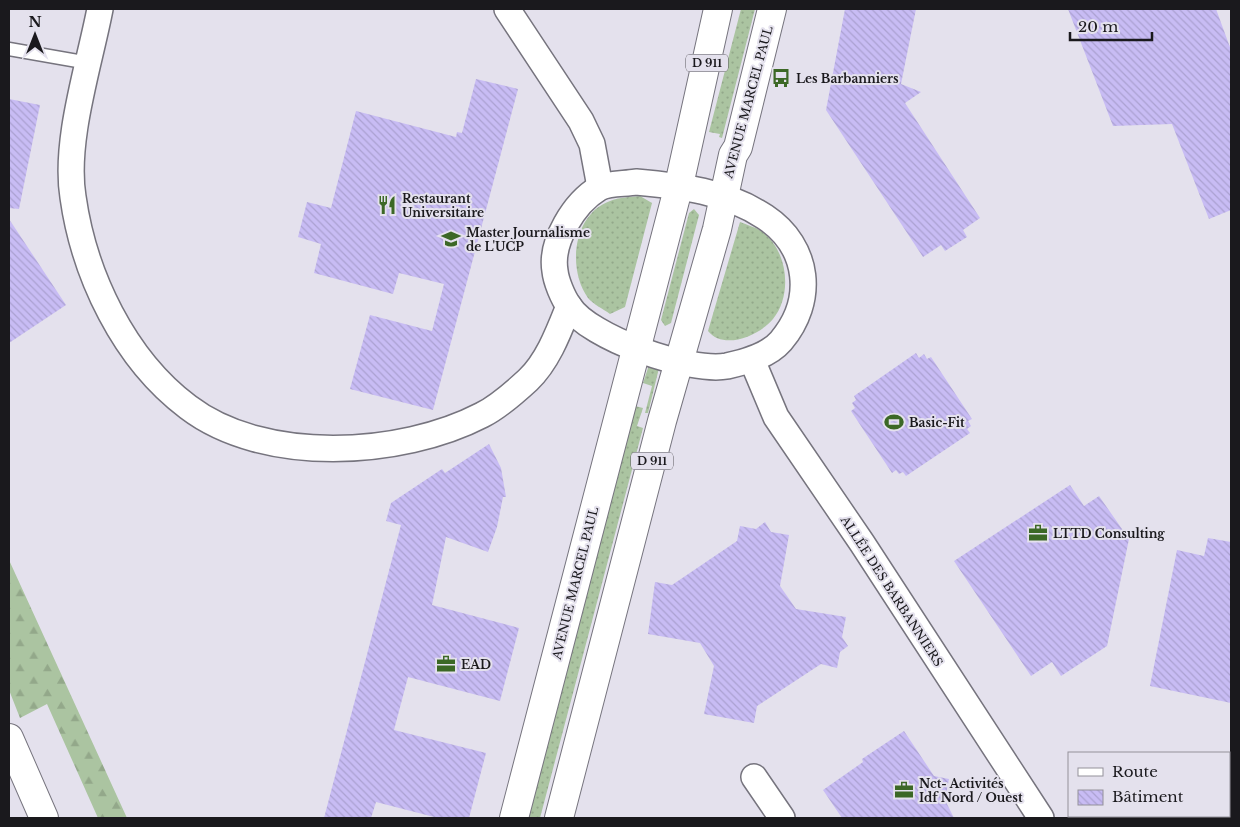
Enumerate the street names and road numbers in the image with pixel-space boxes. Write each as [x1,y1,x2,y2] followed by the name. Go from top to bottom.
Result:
[720,24,776,181] street label: AVENUE MARCEL PAUL
[686,54,728,72] road number: D 911
[631,452,673,470] road number: D 911
[548,505,601,662] street label: AVENUE MARCEL PAUL
[837,511,947,669] street label: ALLÉE DES BARBANNIERS

